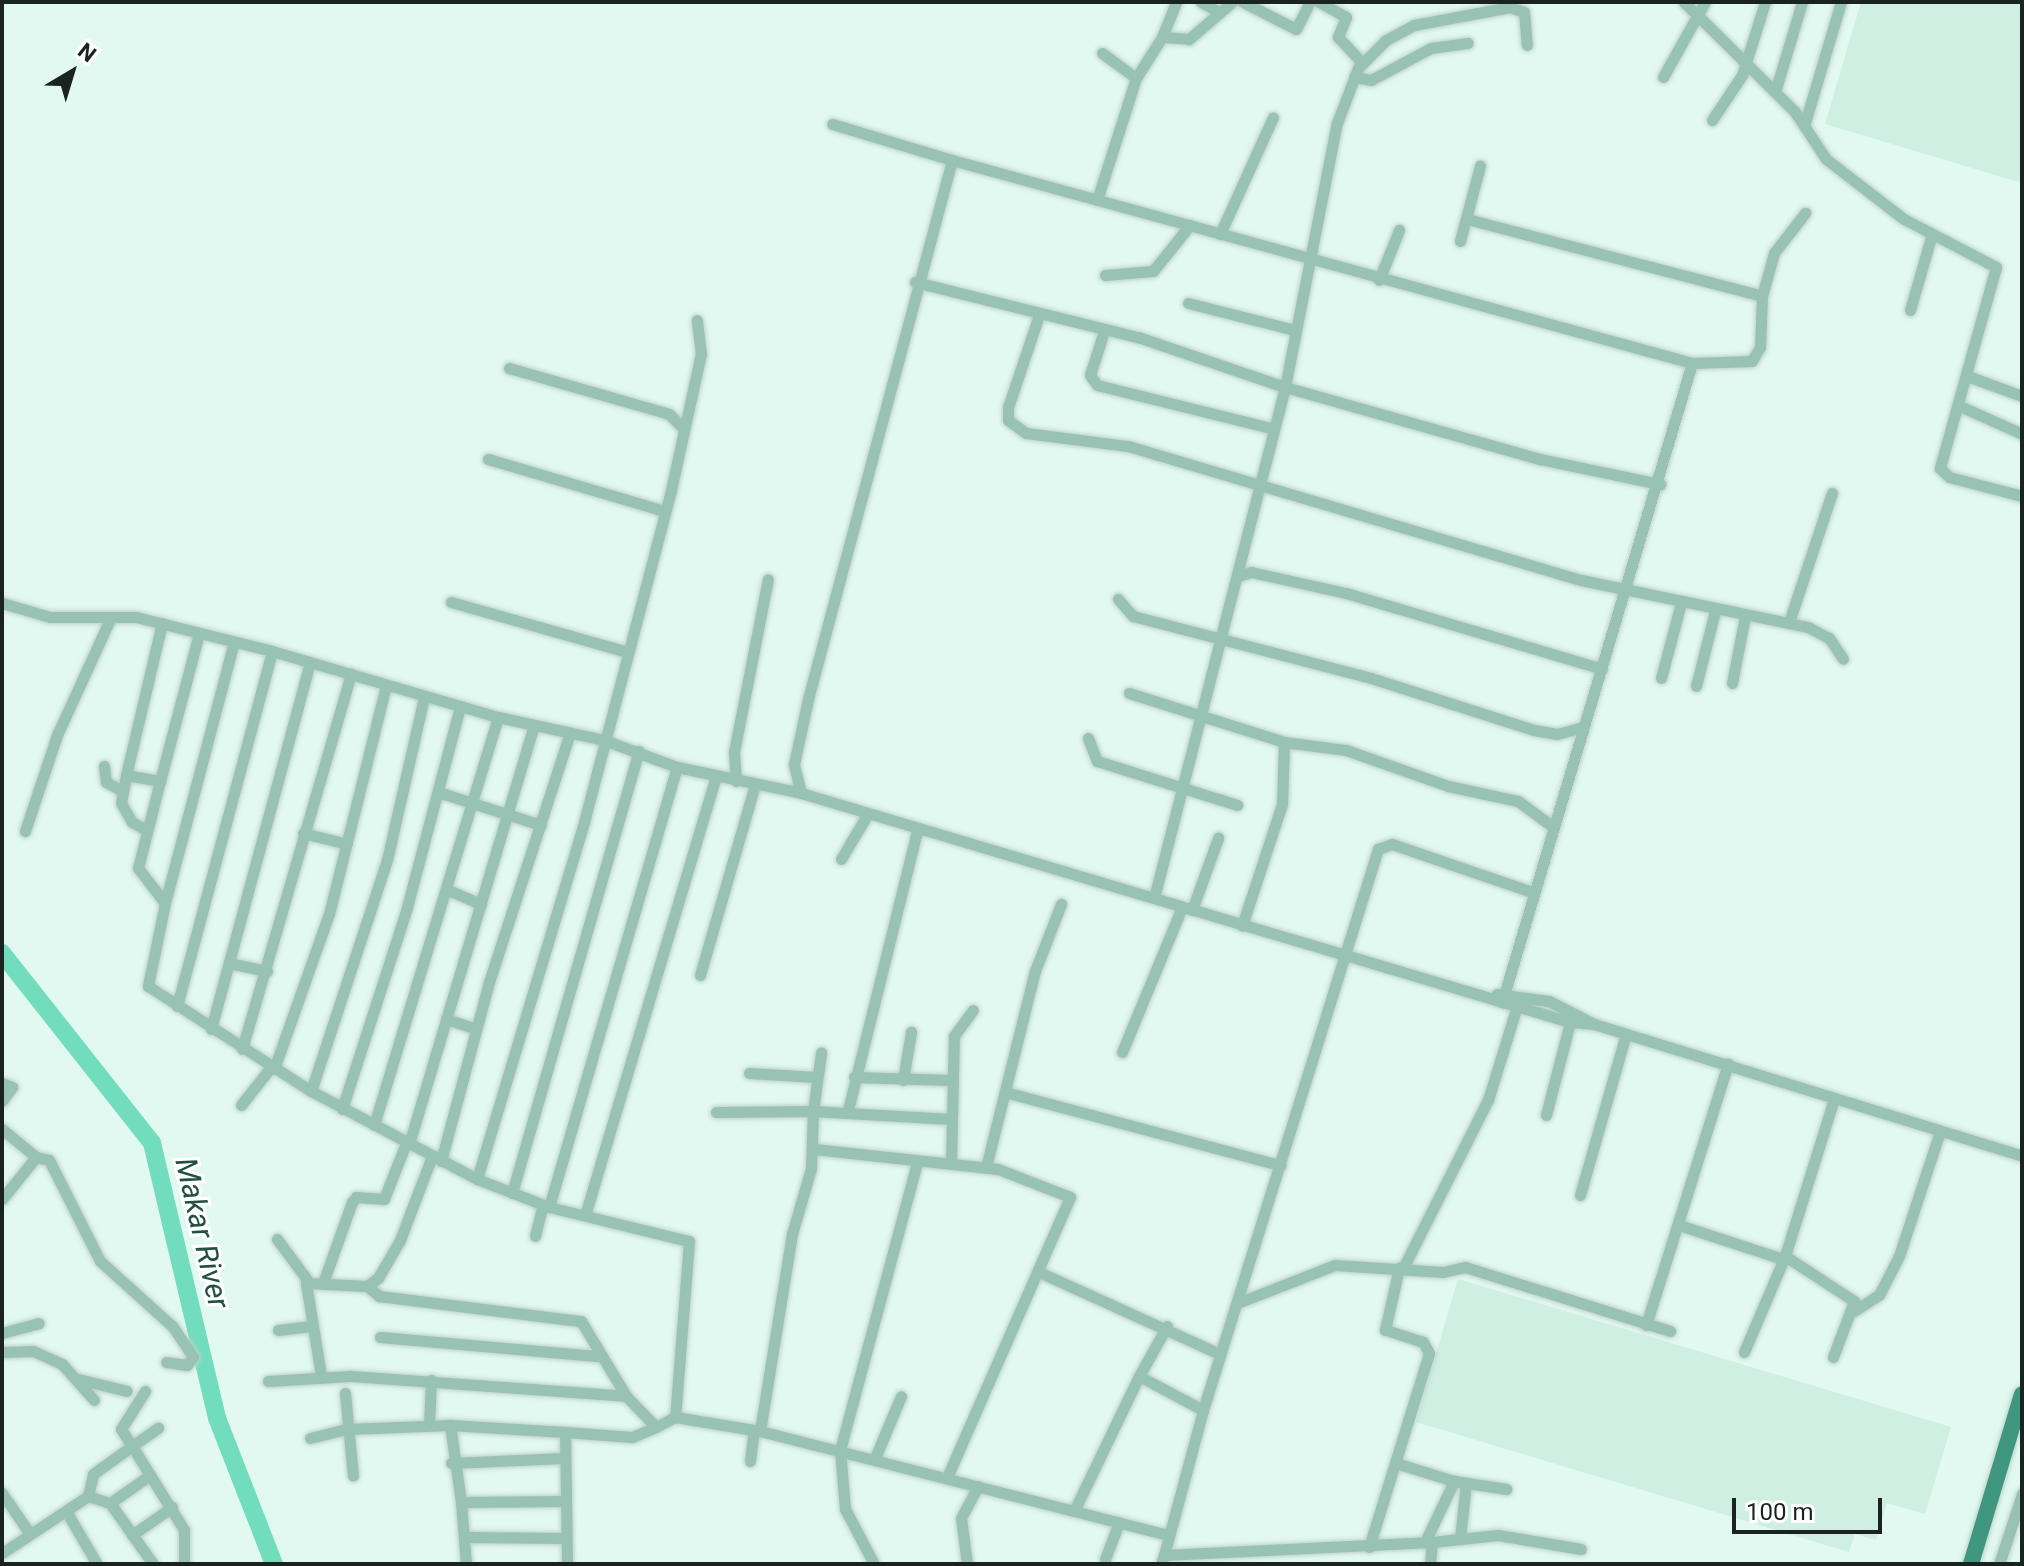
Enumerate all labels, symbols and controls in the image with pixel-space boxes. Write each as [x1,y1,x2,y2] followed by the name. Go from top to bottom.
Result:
[32,32,112,112] north arrow
[73,38,101,67] text: N
[167,1154,237,1312] water label: Makar River
[1736,1482,1886,1532] scale bar
[1746,1498,1813,1526] text: 100 m

